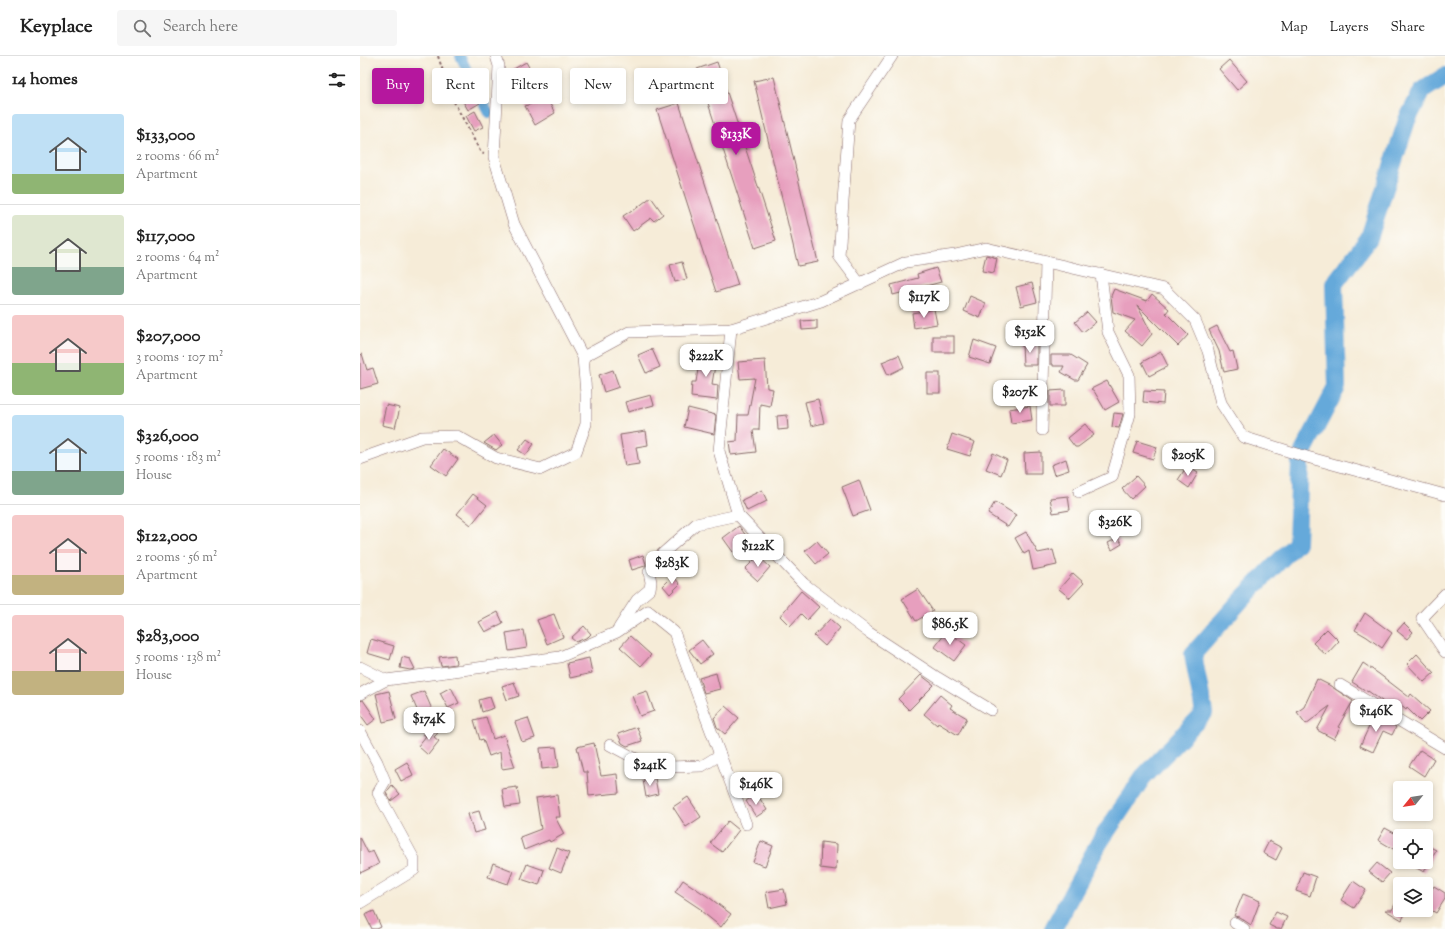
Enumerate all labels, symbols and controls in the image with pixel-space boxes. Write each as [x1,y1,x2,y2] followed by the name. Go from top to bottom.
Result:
[117,10,397,46] search box
[20,14,93,41] text: Keyplace
[131,17,153,39] icon: search
[163,17,238,38] text: Search here
[1281,18,1308,38] text: Map
[1330,18,1368,38] text: Layers
[1390,18,1425,38] text: Share
[12,68,78,92] text: 14 homes
[372,68,424,104] chip: Buy
[432,68,489,104] chip: Rent
[497,68,562,104] chip: Filters
[570,68,626,104] chip: New
[634,68,728,104] chip: Apartment
[326,69,348,91] icon: filters
[708,122,764,156] pin: $133K
[136,124,195,148] text: $133,000
[720,126,752,144] text: $133K
[44,130,92,178] icon: home
[136,148,219,166] text: 2 rooms · 66 m²
[136,166,197,184] text: Apartment
[136,225,195,249] text: $117,000
[44,231,92,279] icon: home
[136,249,219,267] text: 2 rooms · 64 m²
[136,267,197,285] text: Apartment
[896,285,952,319] pin: $117K
[908,289,940,307] text: $117K
[1002,320,1058,354] pin: $152K
[1014,324,1046,342] text: $152K
[136,325,200,349] text: $207,000
[44,331,92,379] icon: home
[678,344,734,378] pin: $222K
[689,348,723,366] text: $222K
[136,349,223,367] text: 3 rooms · 107 m²
[136,367,197,385] text: Apartment
[992,380,1048,414] pin: $207K
[1002,384,1038,402] text: $207K
[136,425,199,449] text: $326,000
[44,431,92,479] icon: home
[1160,443,1216,477] pin: $205K
[1171,447,1205,465] text: $205K
[136,449,221,467] text: 5 rooms · 183 m²
[136,467,172,485] text: House
[1087,510,1143,544] pin: $326K
[1098,514,1132,532] text: $326K
[136,525,198,549] text: $122,000
[44,531,92,579] icon: home
[730,534,786,568] pin: $122K
[742,538,774,556] text: $122K
[136,549,217,567] text: 2 rooms · 56 m²
[644,551,700,585] pin: $283K
[655,555,689,573] text: $283K
[136,567,197,585] text: Apartment
[917,612,983,646] pin: $86.5K
[932,616,968,634] text: $86.5K
[136,625,199,649] text: $283,000
[44,631,92,679] icon: home
[136,649,221,667] text: 5 rooms · 138 m²
[136,667,172,685] text: House
[1348,699,1404,733] pin: $146K
[1359,703,1393,721] text: $146K
[401,707,457,741] pin: $174K
[413,711,445,729] text: $174K
[622,753,678,787] pin: $241K
[633,757,667,775] text: $241K
[728,772,784,806] pin: $146K
[739,776,773,794] text: $146K
[1393,781,1433,821] north arrow
[1393,781,1433,917] map controls
[1393,829,1433,869] button: locate
[1393,877,1433,917] button: layers

